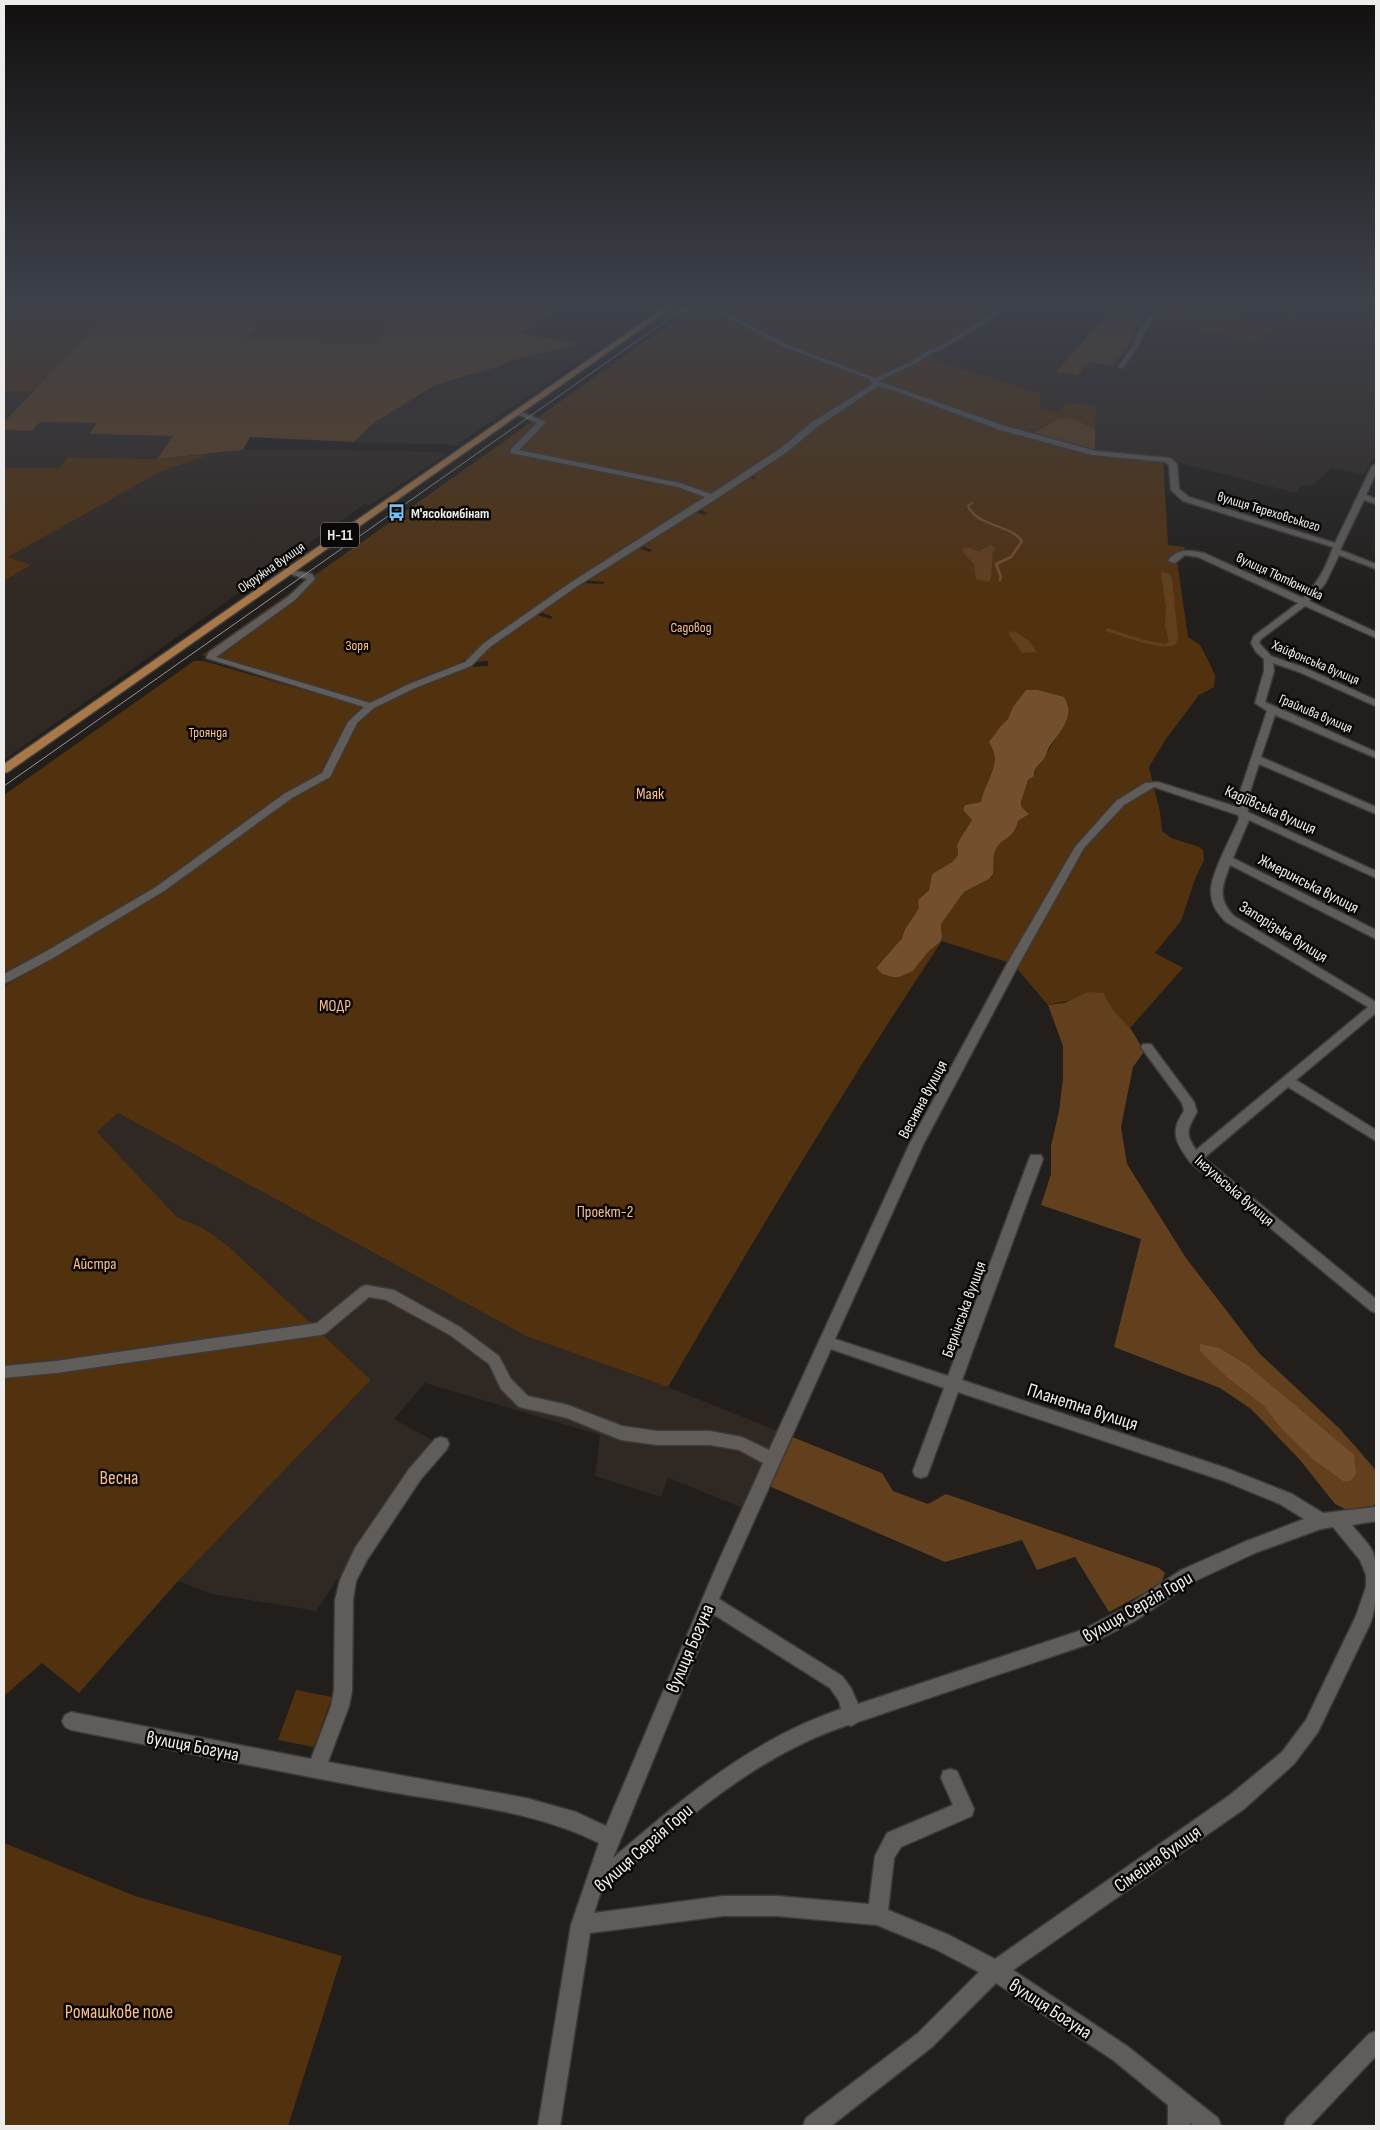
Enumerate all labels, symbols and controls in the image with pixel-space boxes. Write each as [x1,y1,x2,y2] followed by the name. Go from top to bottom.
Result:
[1215,488,1323,535] street label: вулиця Тереховського
[387,503,407,523] bus stop icon: М'ясокомбінат
[411,505,489,522] place label: М'ясокомбінат
[321,522,359,548] road number: Н-11
[235,538,308,597] street label: Окружна вулиця
[1234,549,1326,604] street label: вулиця Тютюнника
[671,619,711,636] park label: Садовод
[1269,636,1362,689] street label: Хайфонська вулиця
[345,637,369,654] park label: Зоря
[1276,690,1355,737] street label: Грайлива вулиця
[189,724,227,741] park label: Троянда
[1222,782,1319,839] street label: Кадіївська вулиця
[636,785,665,804] park label: Маяк
[1255,851,1362,918] street label: Жмеринська вулиця
[1235,897,1331,967] street label: Запорізька вулиця
[319,997,351,1016] park label: МОДР
[895,1057,952,1142] street label: Весняна вулиця
[1190,1152,1278,1231] street label: Інгульська вулиця
[577,1203,633,1222] park label: Проект-2
[73,1255,116,1274] park label: Айстра
[938,1259,991,1360] street label: Берлінська вулиця
[1024,1379,1141,1436] street label: Планетна вулиця
[100,1467,138,1490] park label: Весна
[1079,1567,1197,1648] street label: вулиця Сергія Гори
[661,1601,719,1696] street label: вулиця Богуна
[144,1726,241,1767] street label: вулиця Богуна
[590,1799,698,1897] street label: вулиця Сергія Гори
[1110,1821,1206,1898] street label: Сімейна вулиця
[1005,1974,1096,2044] street label: вулиця Богуна
[65,2001,173,2024] park label: Ромашкове поле

